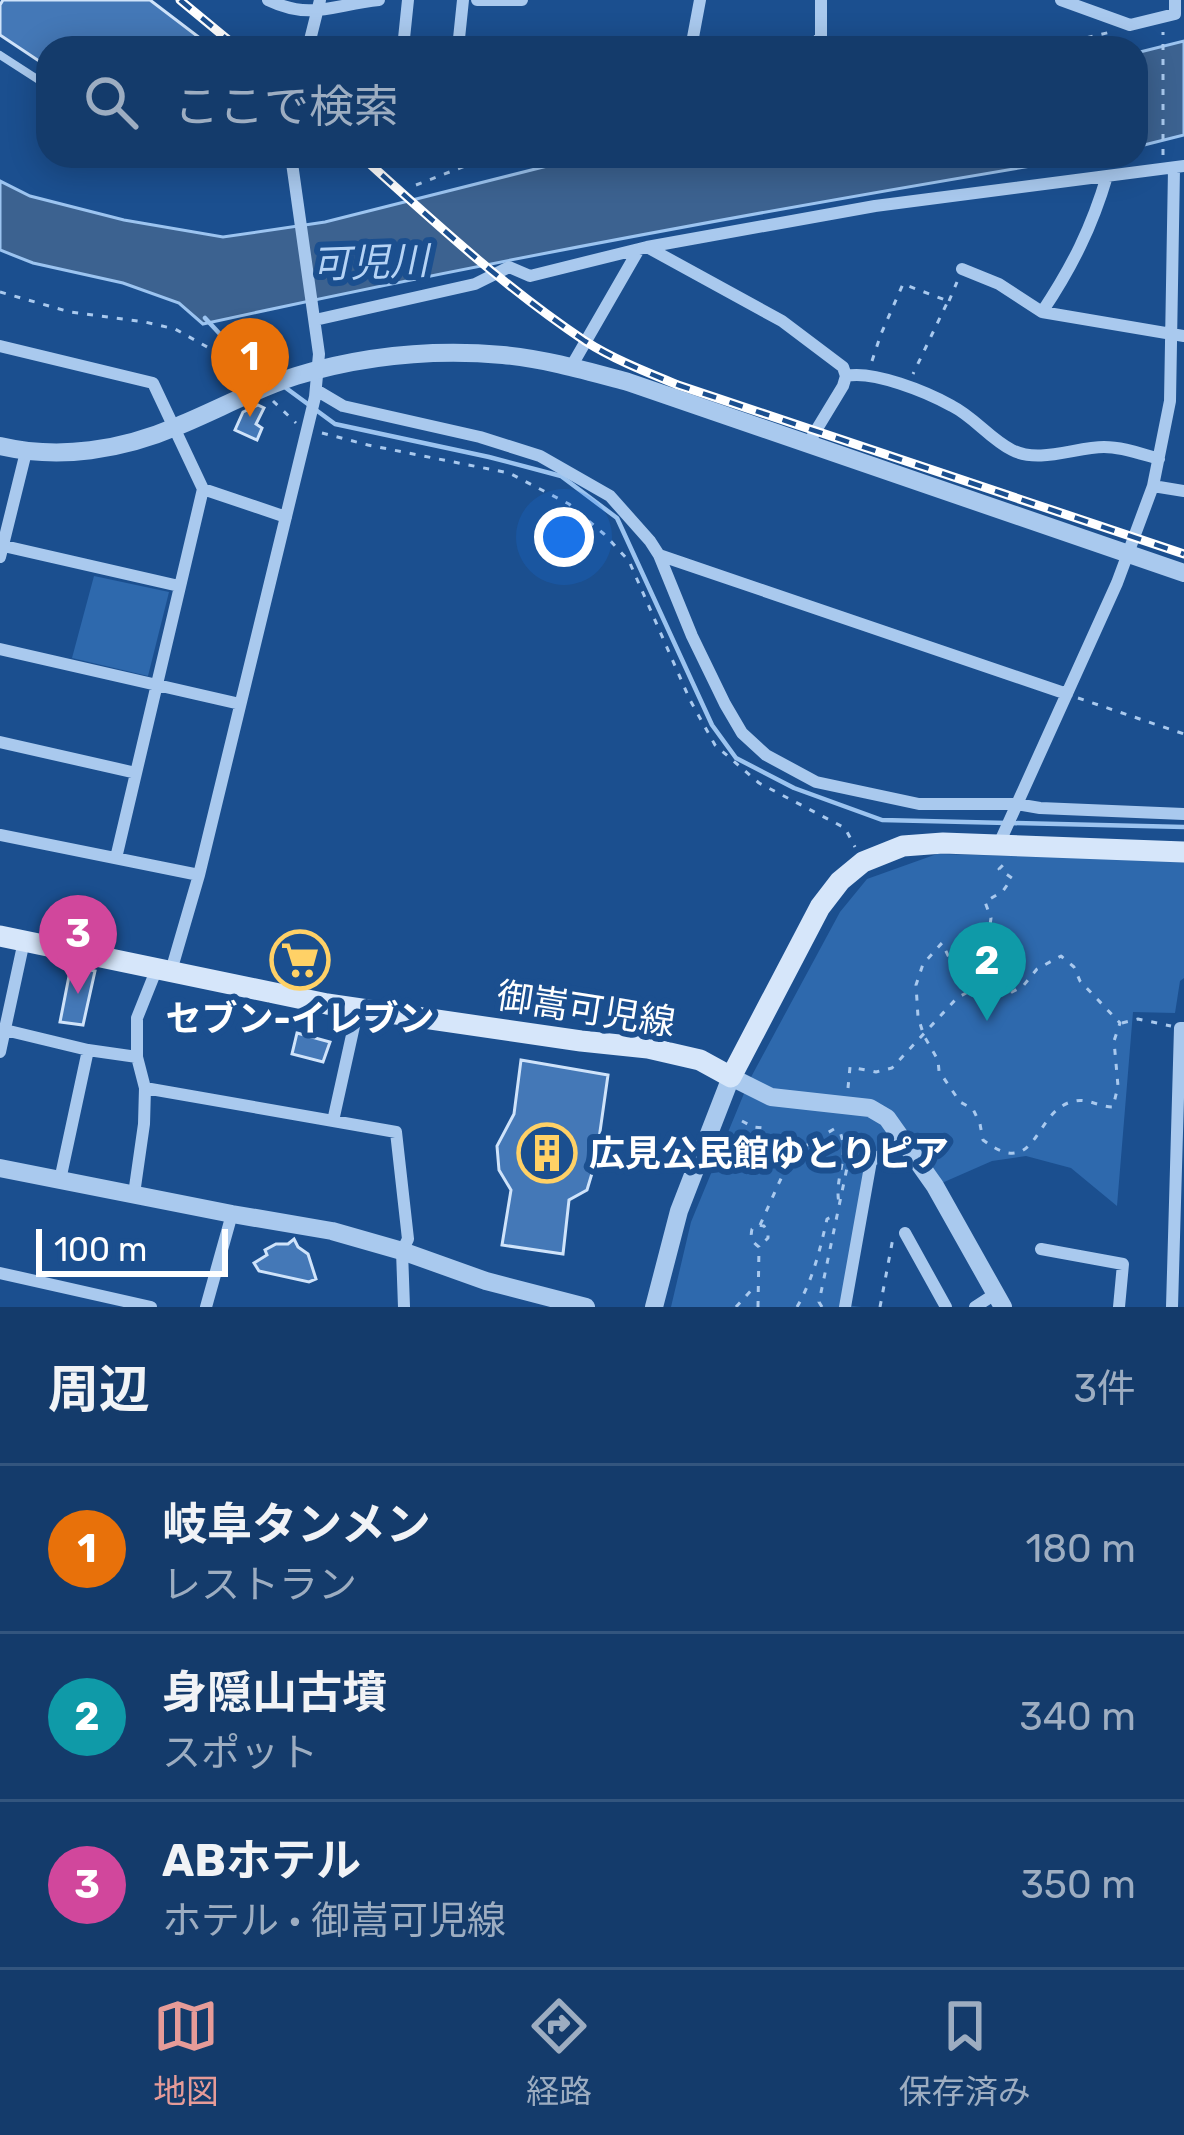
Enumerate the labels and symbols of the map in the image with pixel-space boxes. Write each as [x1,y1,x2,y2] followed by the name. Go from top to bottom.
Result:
[311,238,433,288] water label: 可児川
[211,318,289,417] pin: 1
[534,507,594,567] your location
[39,895,117,994] pin: 3
[948,922,1026,1021] pin: 2
[269,929,331,991] supermarket icon: セブン-イレブン
[494,974,678,1044] street label: 御嵩可児線
[165,997,435,1040] place label: セブン-イレブン
[516,1122,578,1184] building icon: 広見公民館ゆとりピア
[589,1132,949,1175] place label: 広見公民館ゆとりピア
[36,1223,228,1276] scale bar

